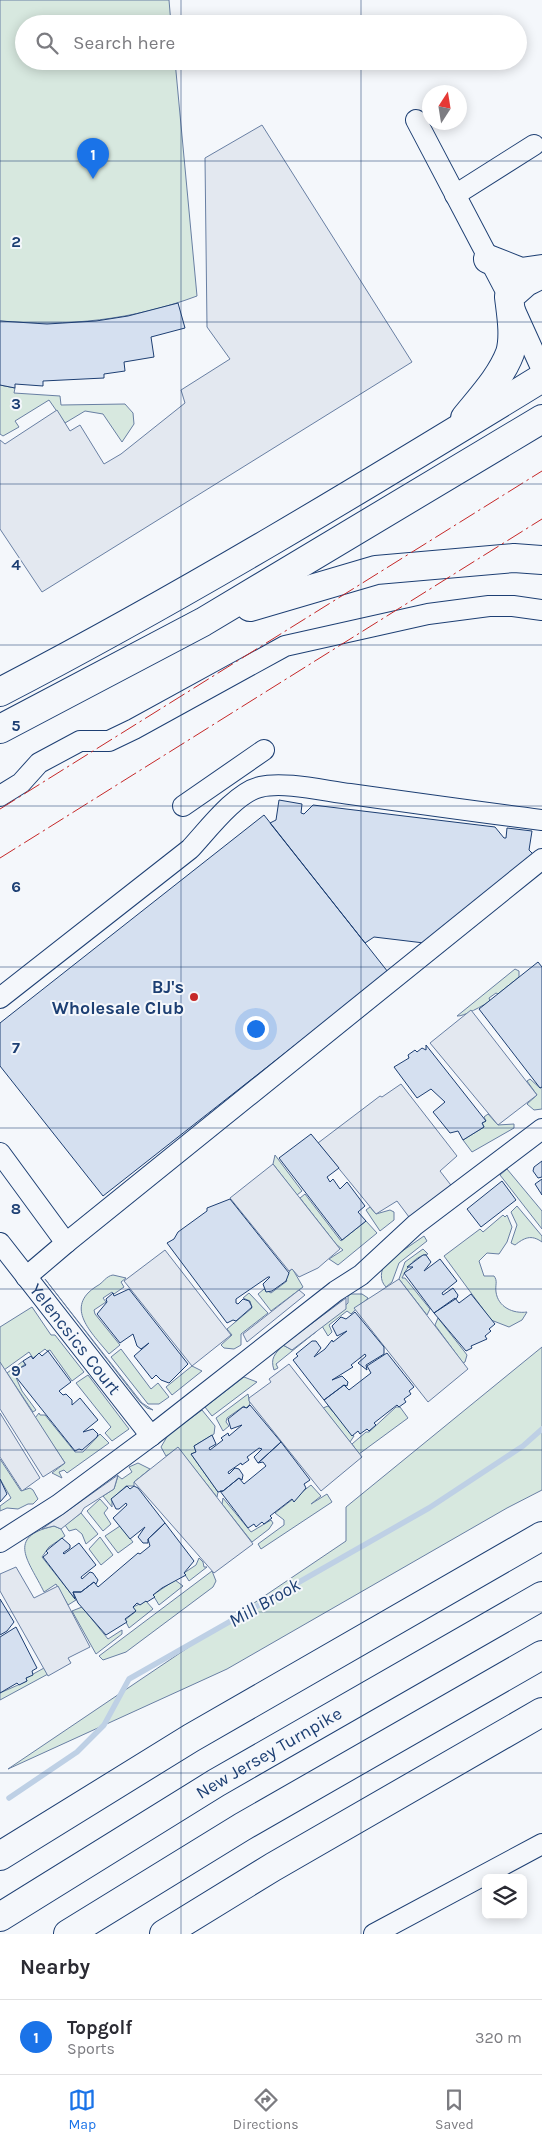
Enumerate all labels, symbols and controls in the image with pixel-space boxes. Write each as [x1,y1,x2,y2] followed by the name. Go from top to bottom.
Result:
[15,15,527,70] search box
[33,29,61,57] icon: search
[73,32,175,54] text: Search here
[422,85,467,130] north arrow
[77,138,109,179] pin: 1
[11,232,21,251] text: 2
[11,394,21,413] text: 3
[11,555,21,574] text: 4
[11,716,21,735] text: 5
[11,877,21,896] text: 6
[52,976,184,1019] place label: BJ's Wholesale Club
[188,991,200,1003] marker: BJ's Wholesale Club
[243,1016,269,1042] your location
[12,1038,20,1057] text: 7
[11,1199,21,1218] text: 8
[25,1279,126,1399] street label: Yelencsics Court
[11,1361,21,1380] text: 9
[225,1573,304,1632] water label: Mill Brook
[192,1702,346,1804] street label: New Jersey Turnpike
[482,1874,527,1919] map controls
[482,1874,527,1919] button: layers
[20,1955,90,1979] text: Nearby
[67,2017,132,2039] text: Topgolf
[33,2028,39,2047] text: 1
[475,2028,522,2047] text: 320 m
[67,2039,115,2058] text: Sports
[68,2086,96,2133] tab: Map
[233,2086,299,2133] tab: Directions
[435,2086,474,2133] tab: Saved

